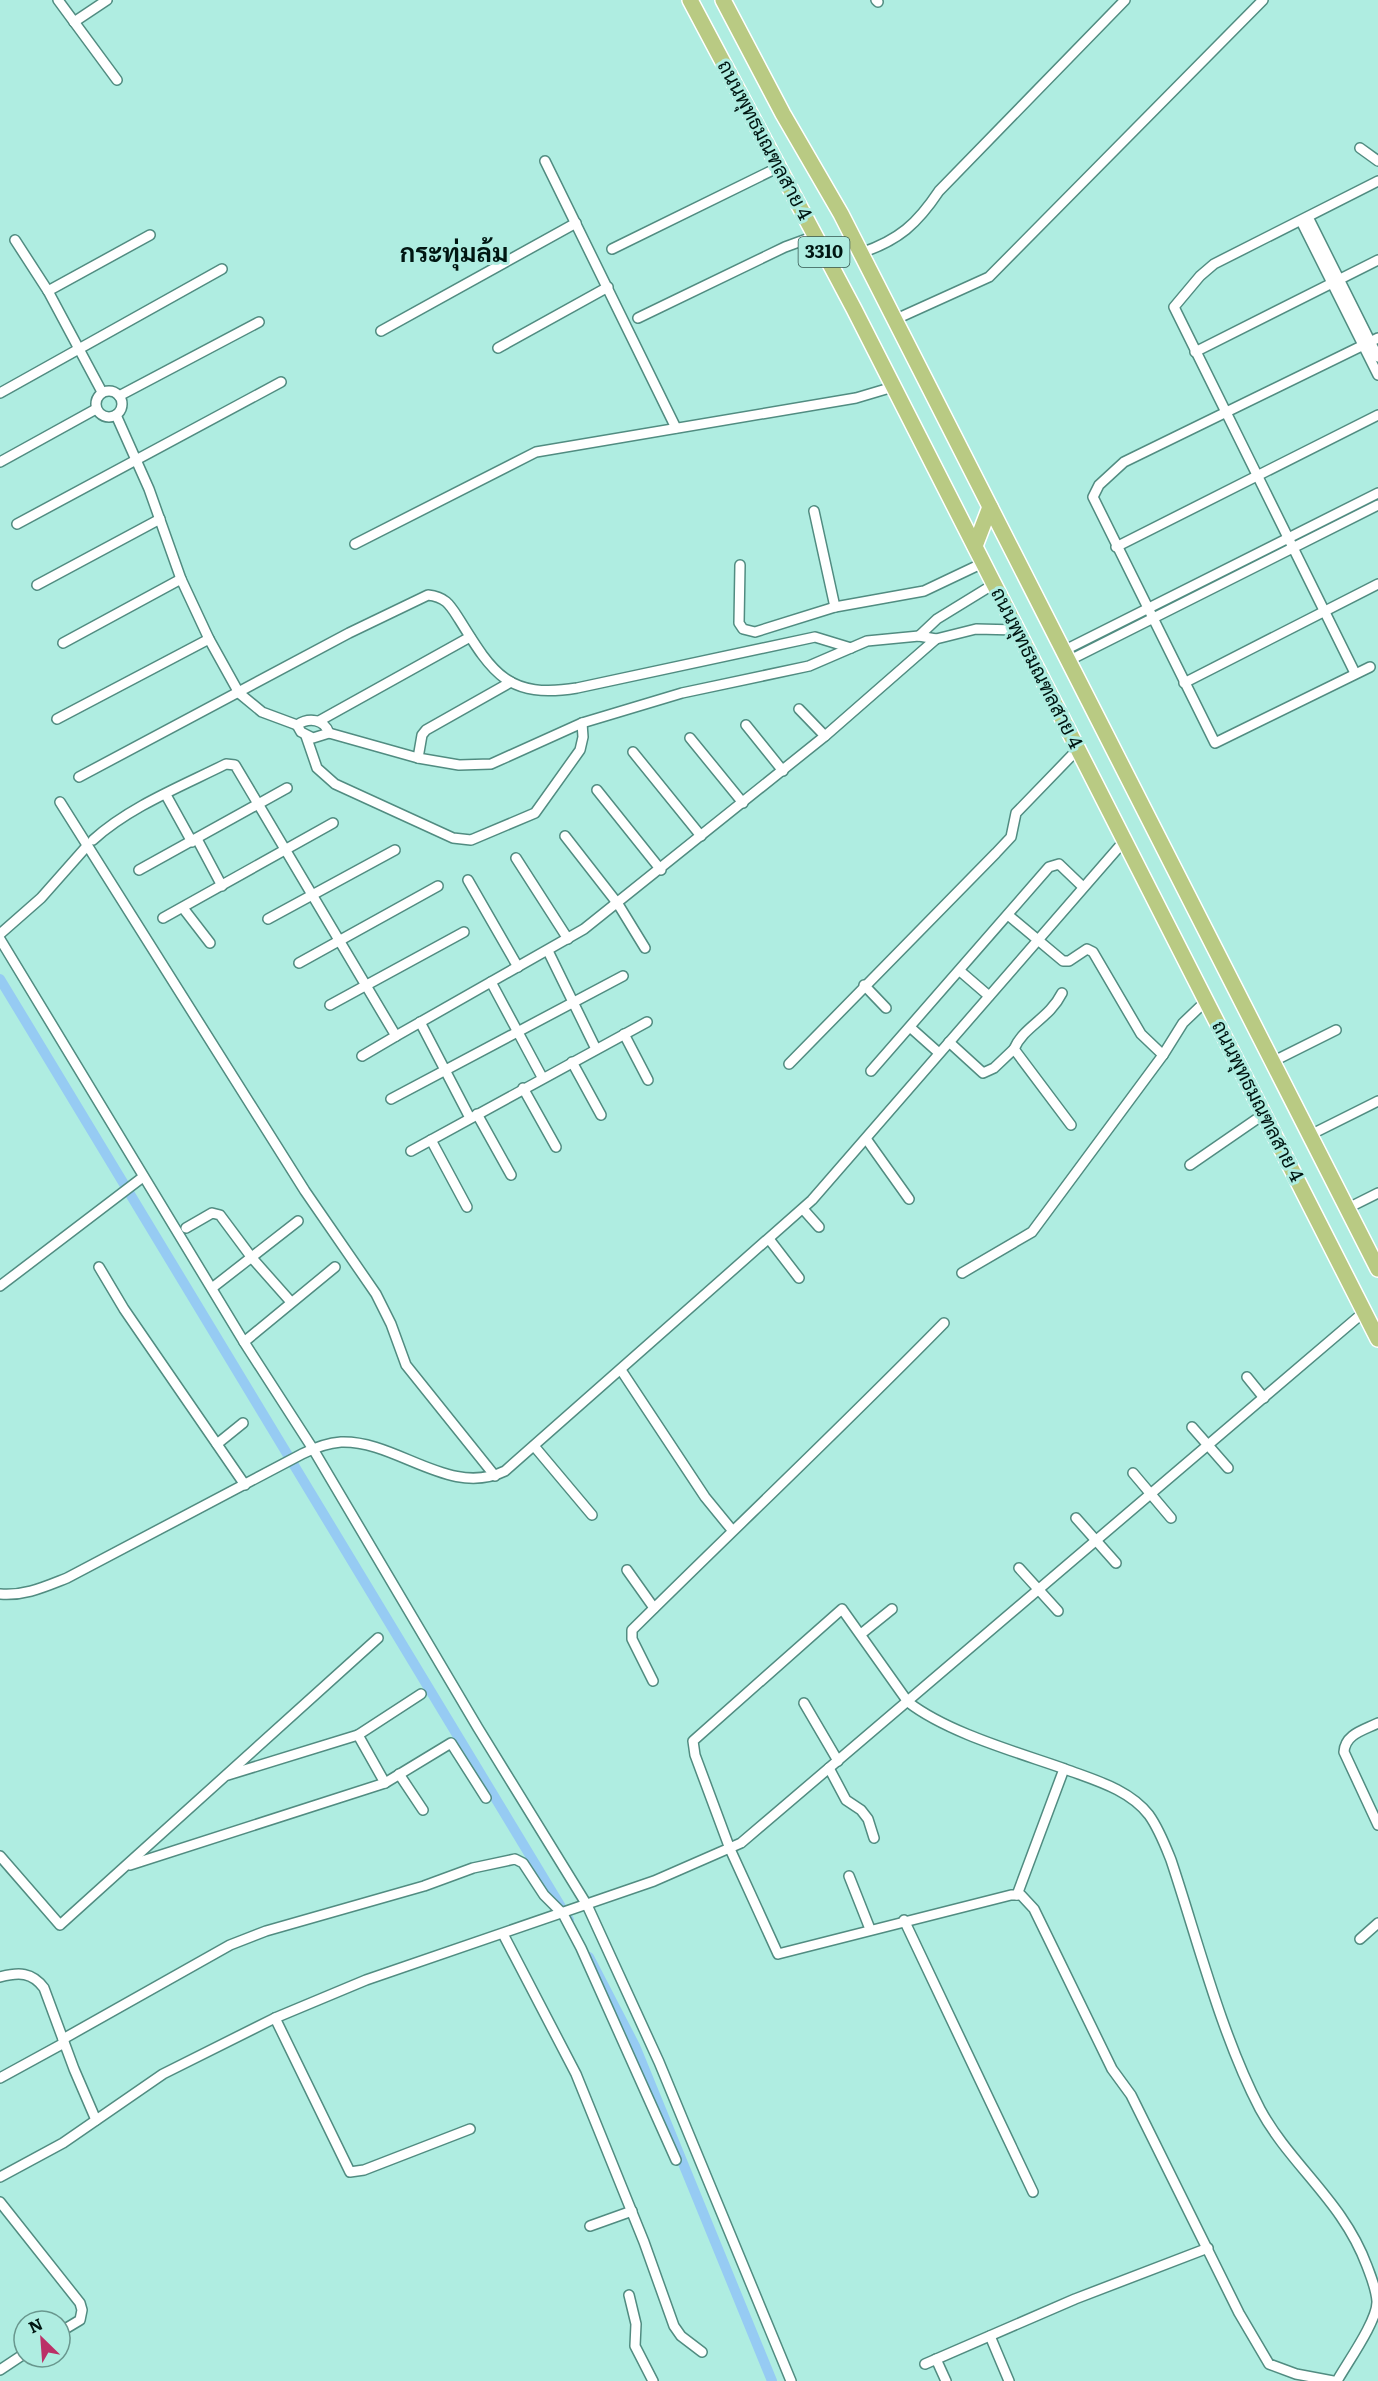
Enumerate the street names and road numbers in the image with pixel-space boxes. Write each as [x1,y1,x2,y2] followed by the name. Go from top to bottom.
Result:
[711,53,822,225] street label: ถนนพุทธมณฑลสาย 4
[798,237,850,267] road number: 3310
[984,581,1093,754] street label: ถนนพุทธมณฑลสาย 4
[1205,1014,1314,1187] street label: ถนนพุทธมณฑลสาย 4

